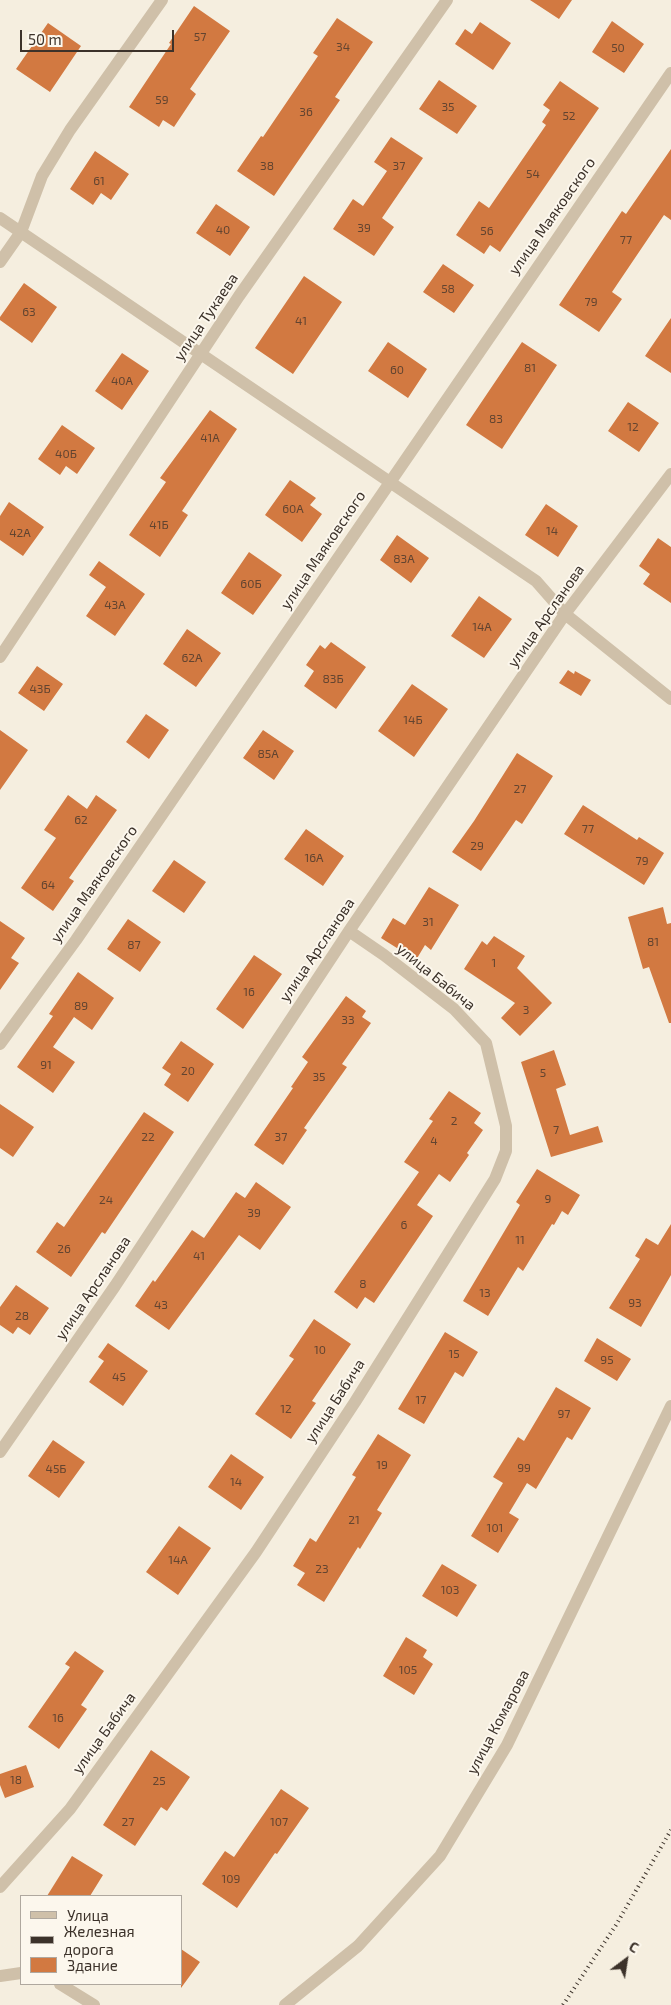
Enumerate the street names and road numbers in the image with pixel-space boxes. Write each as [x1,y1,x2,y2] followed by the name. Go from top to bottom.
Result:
[505,154,599,278] street label: улица Маяковского
[170,270,242,364] street label: улица Тукаева
[277,487,369,613] street label: улица Маяковского
[504,561,588,671] street label: улица Арсланова
[47,822,141,946] street label: улица Маяковского
[276,895,358,1005] street label: улица Арсланова
[393,940,479,1014] street label: улица Бабича
[52,1233,134,1343] street label: улица Арсланова
[301,1356,369,1446] street label: улица Бабича
[463,1667,533,1777] street label: улица Комарова
[68,1689,140,1777] street label: улица Бабича

